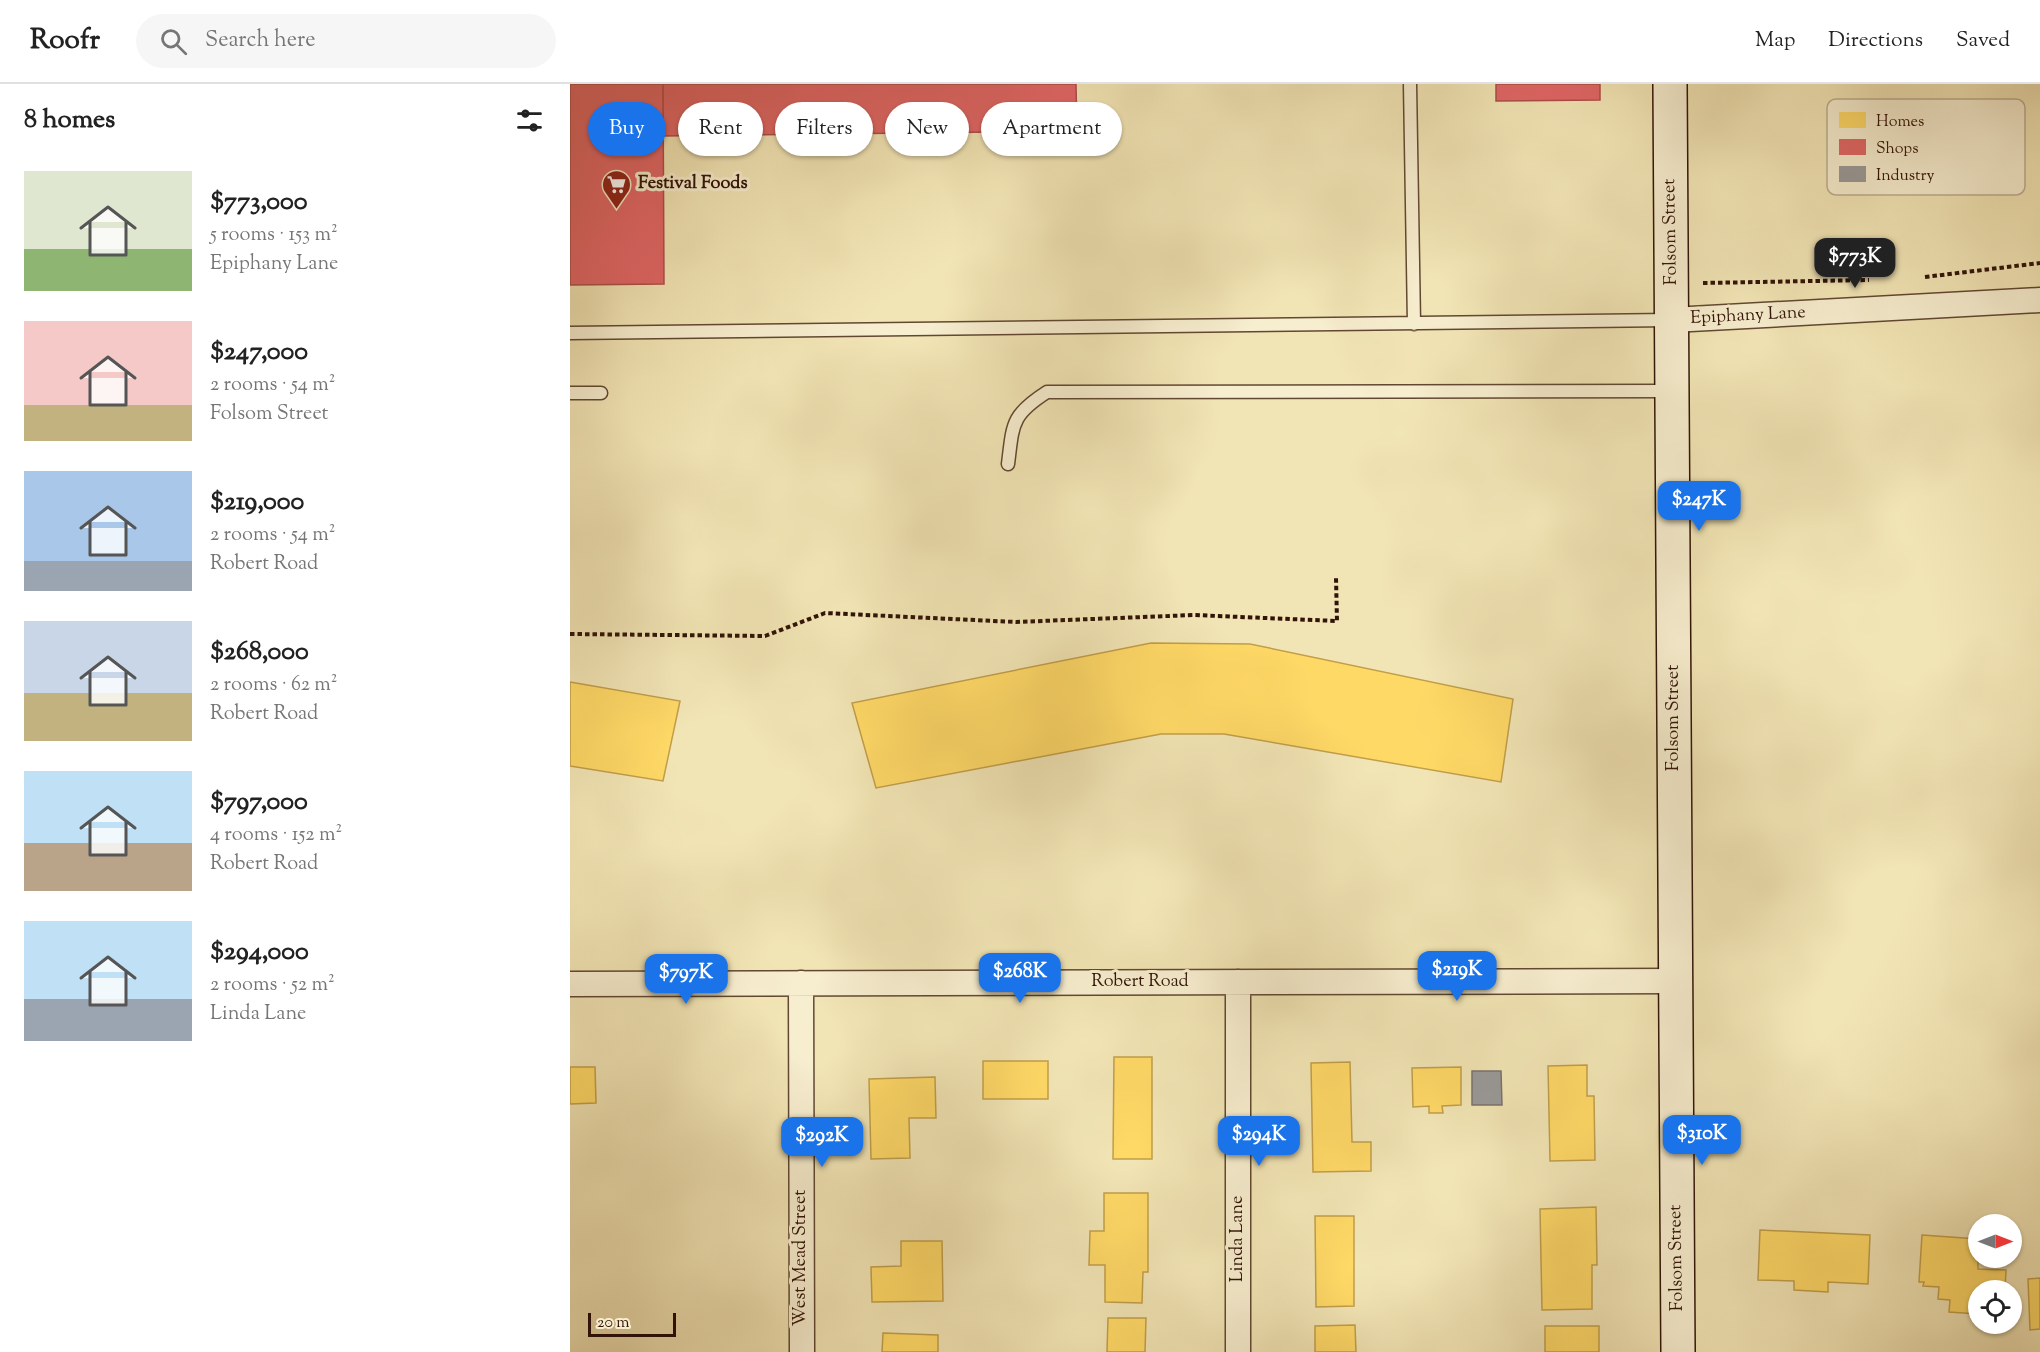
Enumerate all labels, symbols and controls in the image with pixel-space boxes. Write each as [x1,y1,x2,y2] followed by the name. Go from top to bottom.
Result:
[136,14,556,68] search box
[30,21,100,61] text: Roofr
[157,25,190,58] icon: search
[205,25,315,57] text: Search here
[1755,26,1795,56] text: Map
[1828,26,1923,56] text: Directions
[1956,26,2010,56] text: Saved
[1827,99,2025,195] legend
[24,102,115,139] text: 8 homes
[588,102,666,156] chip: Buy
[678,102,763,156] chip: Rent
[775,102,873,156] chip: Filters
[885,102,969,156] chip: New
[981,102,1122,156] chip: Apartment
[513,104,546,137] icon: filters
[1876,111,1924,134] text: Homes
[1876,138,1919,161] text: Shops
[1876,165,1934,188] text: Industry
[601,168,633,210] supermarket icon: Festival Foods
[638,171,748,197] place label: Festival Foods
[1657,178,1685,286] street label: Folsom Street
[210,184,307,221] text: $773,000
[72,195,144,267] icon: home
[210,221,338,250] text: 5 rooms · 153 m²
[1813,238,1897,289] pin: $773K
[1828,243,1882,272] text: $773K
[210,250,338,279] text: Epiphany Lane
[1690,300,1806,332] street label: Epiphany Lane
[210,334,308,371] text: $247,000
[72,345,144,417] icon: home
[210,371,335,400] text: 2 rooms · 54 m²
[210,400,328,429] text: Folsom Street
[1657,481,1741,532] pin: $247K
[210,484,304,521] text: $219,000
[1672,486,1726,515] text: $247K
[72,495,144,567] icon: home
[210,521,335,550] text: 2 rooms · 54 m²
[210,550,318,579] text: Robert Road
[210,634,309,671] text: $268,000
[72,645,144,717] icon: home
[1661,665,1687,771] street label: Folsom Street
[210,671,338,700] text: 2 rooms · 62 m²
[210,700,318,729] text: Robert Road
[210,784,308,821] text: $797,000
[72,795,144,867] icon: home
[210,821,342,850] text: 4 rooms · 152 m²
[210,850,318,879] text: Robert Road
[210,934,309,971] text: $294,000
[72,945,144,1017] icon: home
[1415,951,1499,1002] pin: $219K
[978,953,1062,1004] pin: $268K
[644,954,728,1005] pin: $797K
[1432,956,1482,985] text: $219K
[993,958,1047,987] text: $268K
[659,959,713,988] text: $797K
[1091,969,1189,995] street label: Robert Road
[210,971,335,1000] text: 2 rooms · 52 m²
[210,1000,306,1029] text: Linda Lane
[1660,1115,1744,1166] pin: $310K
[1217,1116,1301,1167] pin: $294K
[780,1117,864,1168] pin: $292K
[1677,1120,1727,1149] text: $310K
[1232,1121,1286,1150] text: $294K
[795,1122,849,1151] text: $292K
[788,1190,814,1326] street label: West Mead Street
[1225,1196,1251,1282] street label: Linda Lane
[1663,1204,1691,1312] street label: Folsom Street
[1968,1214,2022,1268] north arrow
[1968,1214,2022,1334] map controls
[1968,1280,2022,1334] button: locate
[588,1310,676,1338] scale bar
[597,1312,630,1335] text: 20 m

